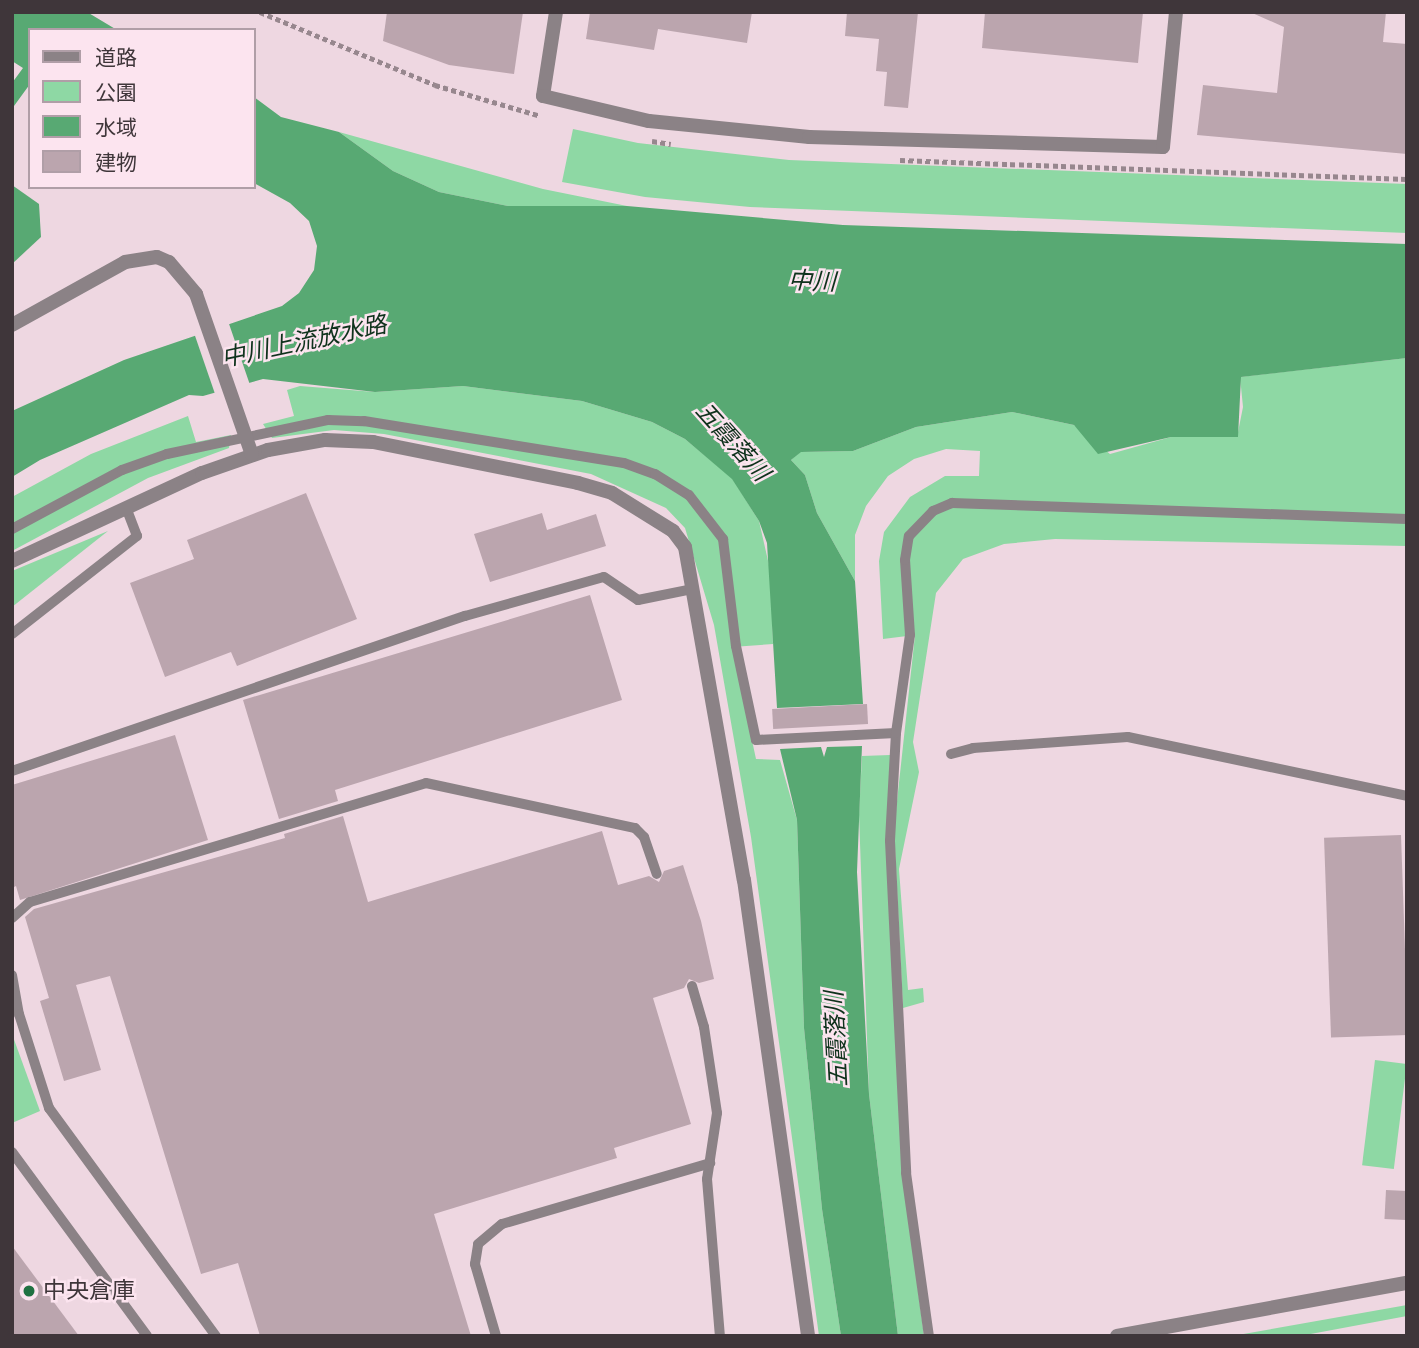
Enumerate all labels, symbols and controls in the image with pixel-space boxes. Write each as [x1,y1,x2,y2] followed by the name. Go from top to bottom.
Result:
[28,28,256,189] legend
[95,43,137,73] text: 道路
[95,78,137,108] text: 公園
[95,113,137,143] text: 水域
[95,148,137,178] text: 建物
[788,267,836,297] water label: 中川
[219,310,389,374] water label: 中川上流放水路
[689,397,775,487] water label: 五霞落川
[820,990,854,1088] water label: 五霞落川
[43,1277,135,1305] place label: 中央倉庫
[21,1283,37,1299] marker: 中央倉庫

